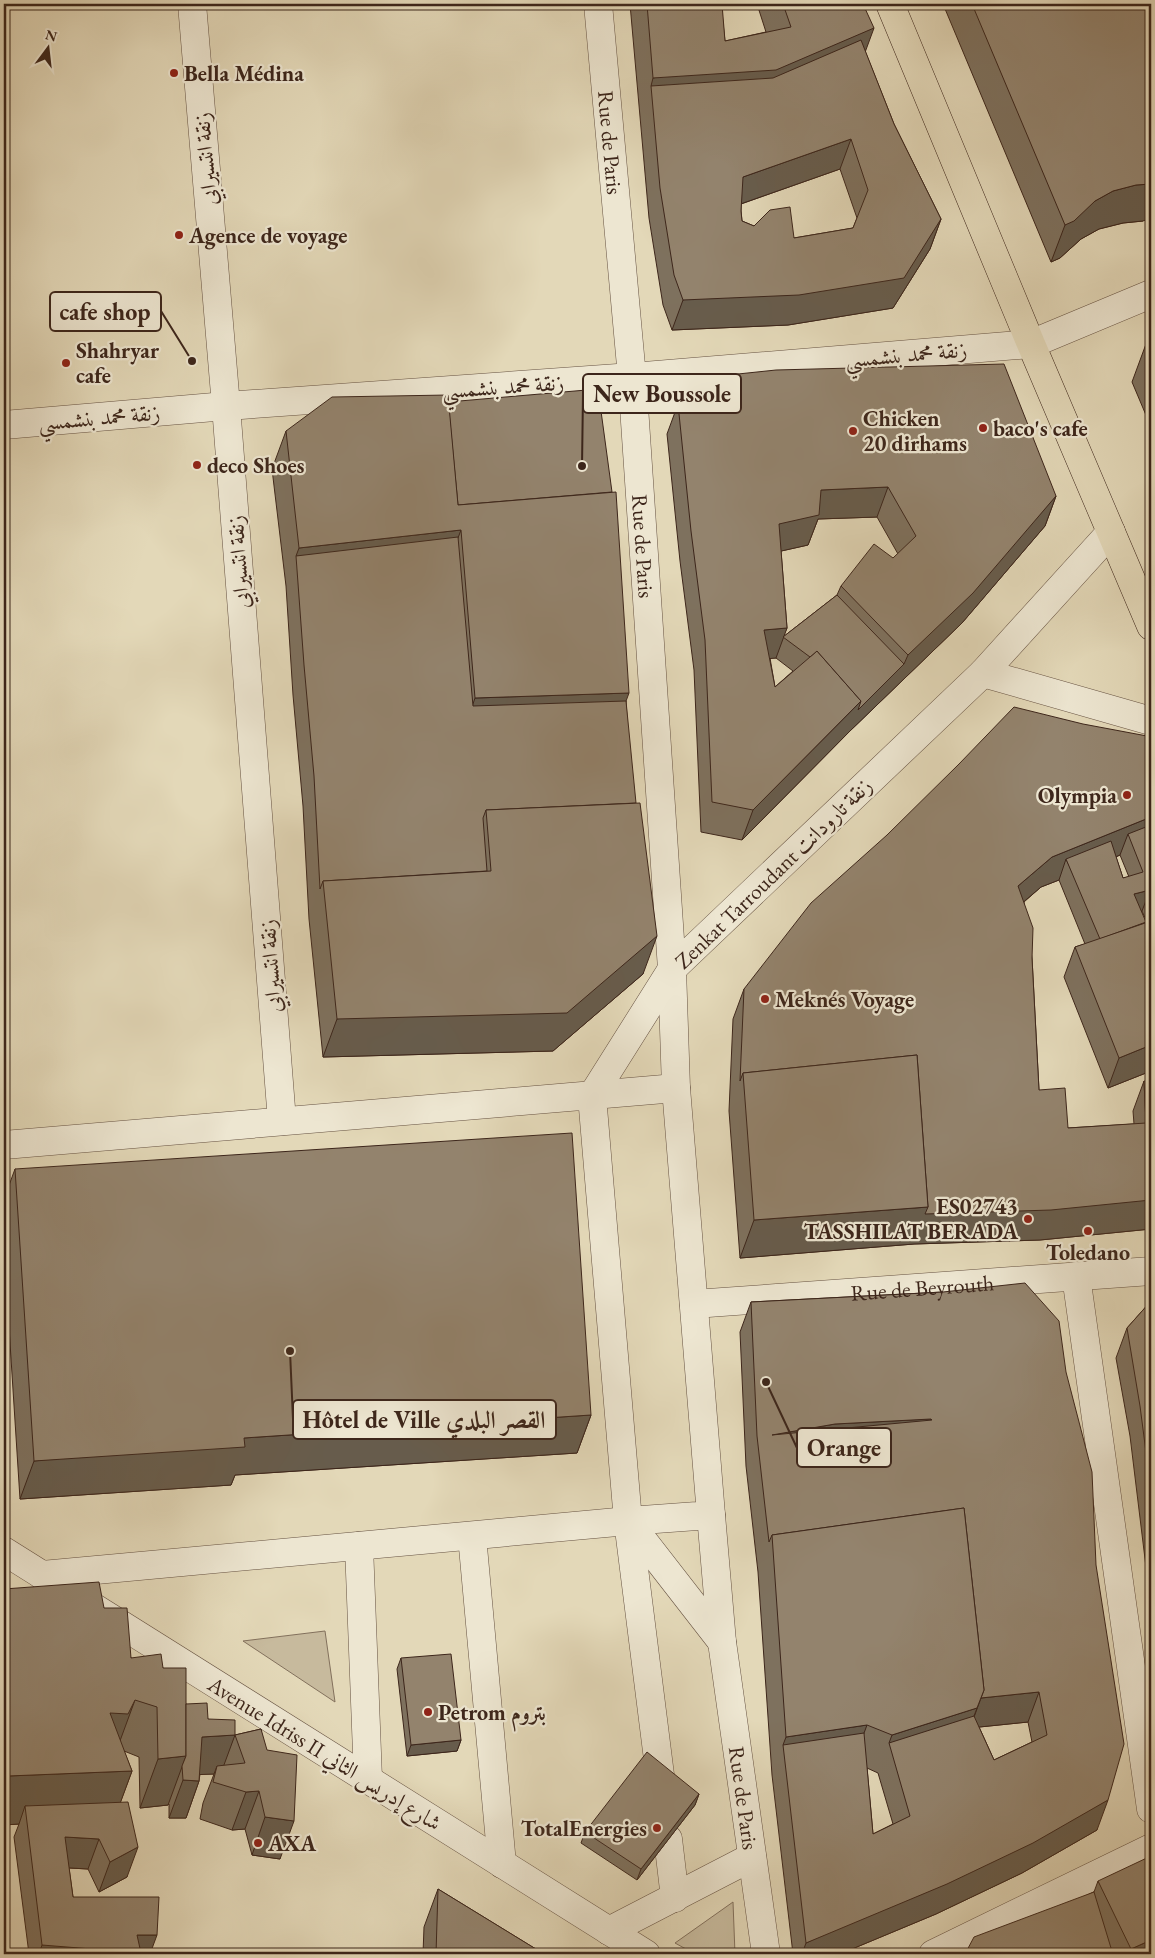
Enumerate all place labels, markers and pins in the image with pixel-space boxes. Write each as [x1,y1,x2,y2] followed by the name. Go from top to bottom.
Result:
[184,59,304,88] place label: Bella Médina
[168,67,180,79] marker: Bella Médina
[188,221,347,250] place label: Agence de voyage
[173,229,185,241] marker: Agence de voyage
[50,292,161,331] callout: cafe shop
[76,336,160,390] place label: Shahryar cafe
[60,357,72,369] marker: Shahryar cafe
[583,374,741,413] callout: New Boussole
[863,404,967,458] place label: Chicken 20 dirhams
[993,414,1088,443] place label: baco's cafe
[977,422,989,434] marker: baco's cafe
[847,425,859,437] marker: Chicken 20 dirhams
[207,451,305,480] place label: deco Shoes
[191,459,203,471] marker: deco Shoes
[1038,781,1117,810] place label: Olympia
[1121,789,1133,801] marker: Olympia
[775,985,914,1014] place label: Meknés Voyage
[759,993,771,1005] marker: Meknés Voyage
[804,1192,1018,1246] place label: ES02743 TASSHILAT BERADA
[1022,1213,1034,1225] marker: ES02743 TASSHILAT BERADA
[1082,1225,1094,1237] marker: Toledano
[1046,1238,1130,1267] place label: Toledano
[293,1400,556,1439] callout: Hôtel de Ville القصر البلدي
[797,1428,891,1467] callout: Orange
[438,1698,546,1732] place label: Petrom بتروم
[422,1706,434,1718] marker: Petrom بتروم
[521,1814,647,1843] place label: TotalEnergies
[651,1822,663,1834] marker: TotalEnergies
[267,1829,316,1858] place label: AXA
[252,1837,264,1849] marker: AXA

